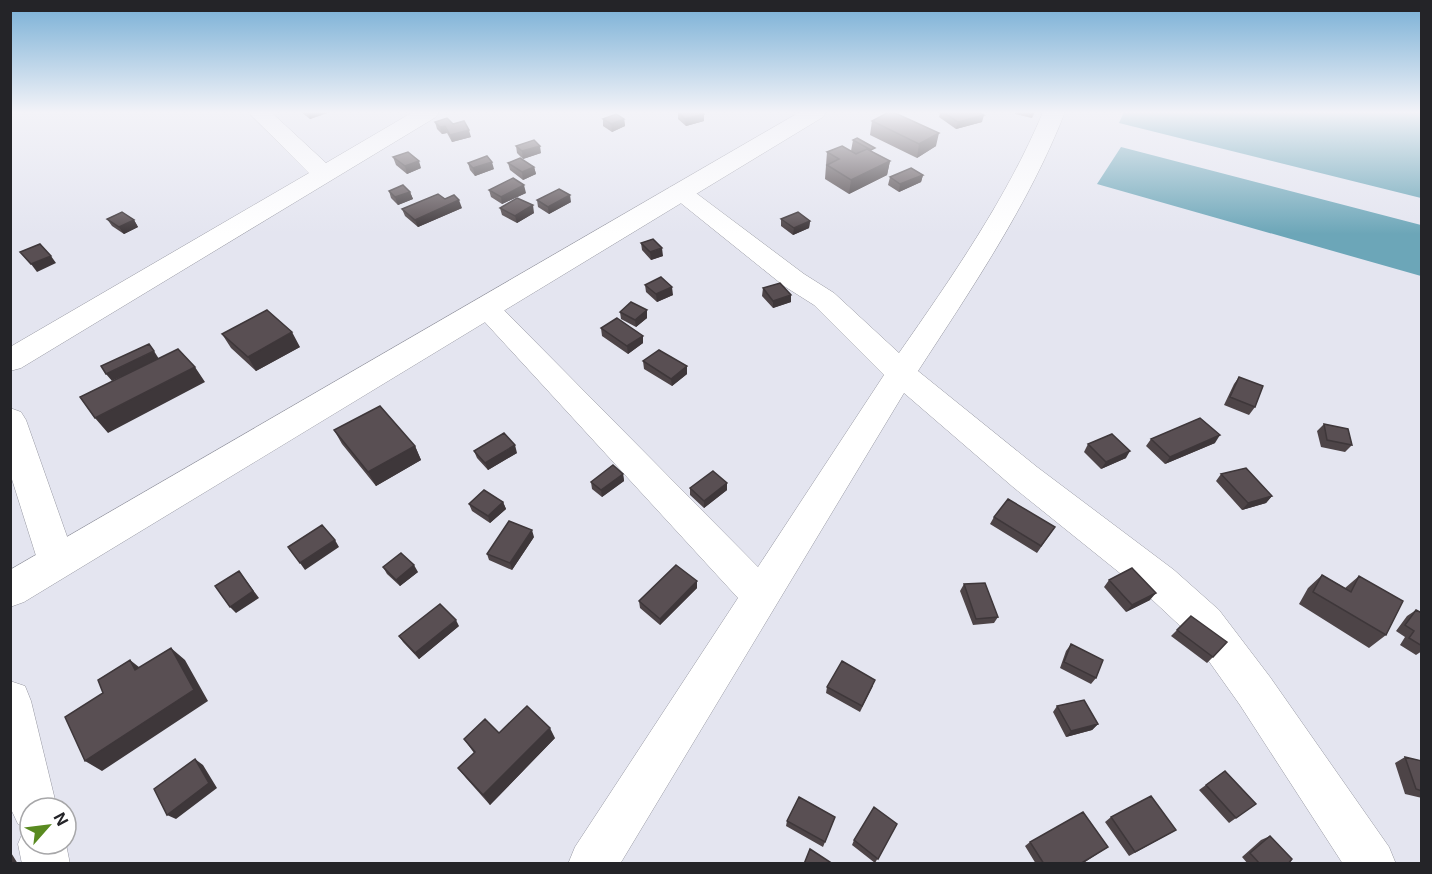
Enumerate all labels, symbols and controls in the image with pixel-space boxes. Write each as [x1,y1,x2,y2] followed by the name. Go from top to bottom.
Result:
[18,796,78,856] north arrow
[50,809,73,829] text: N

